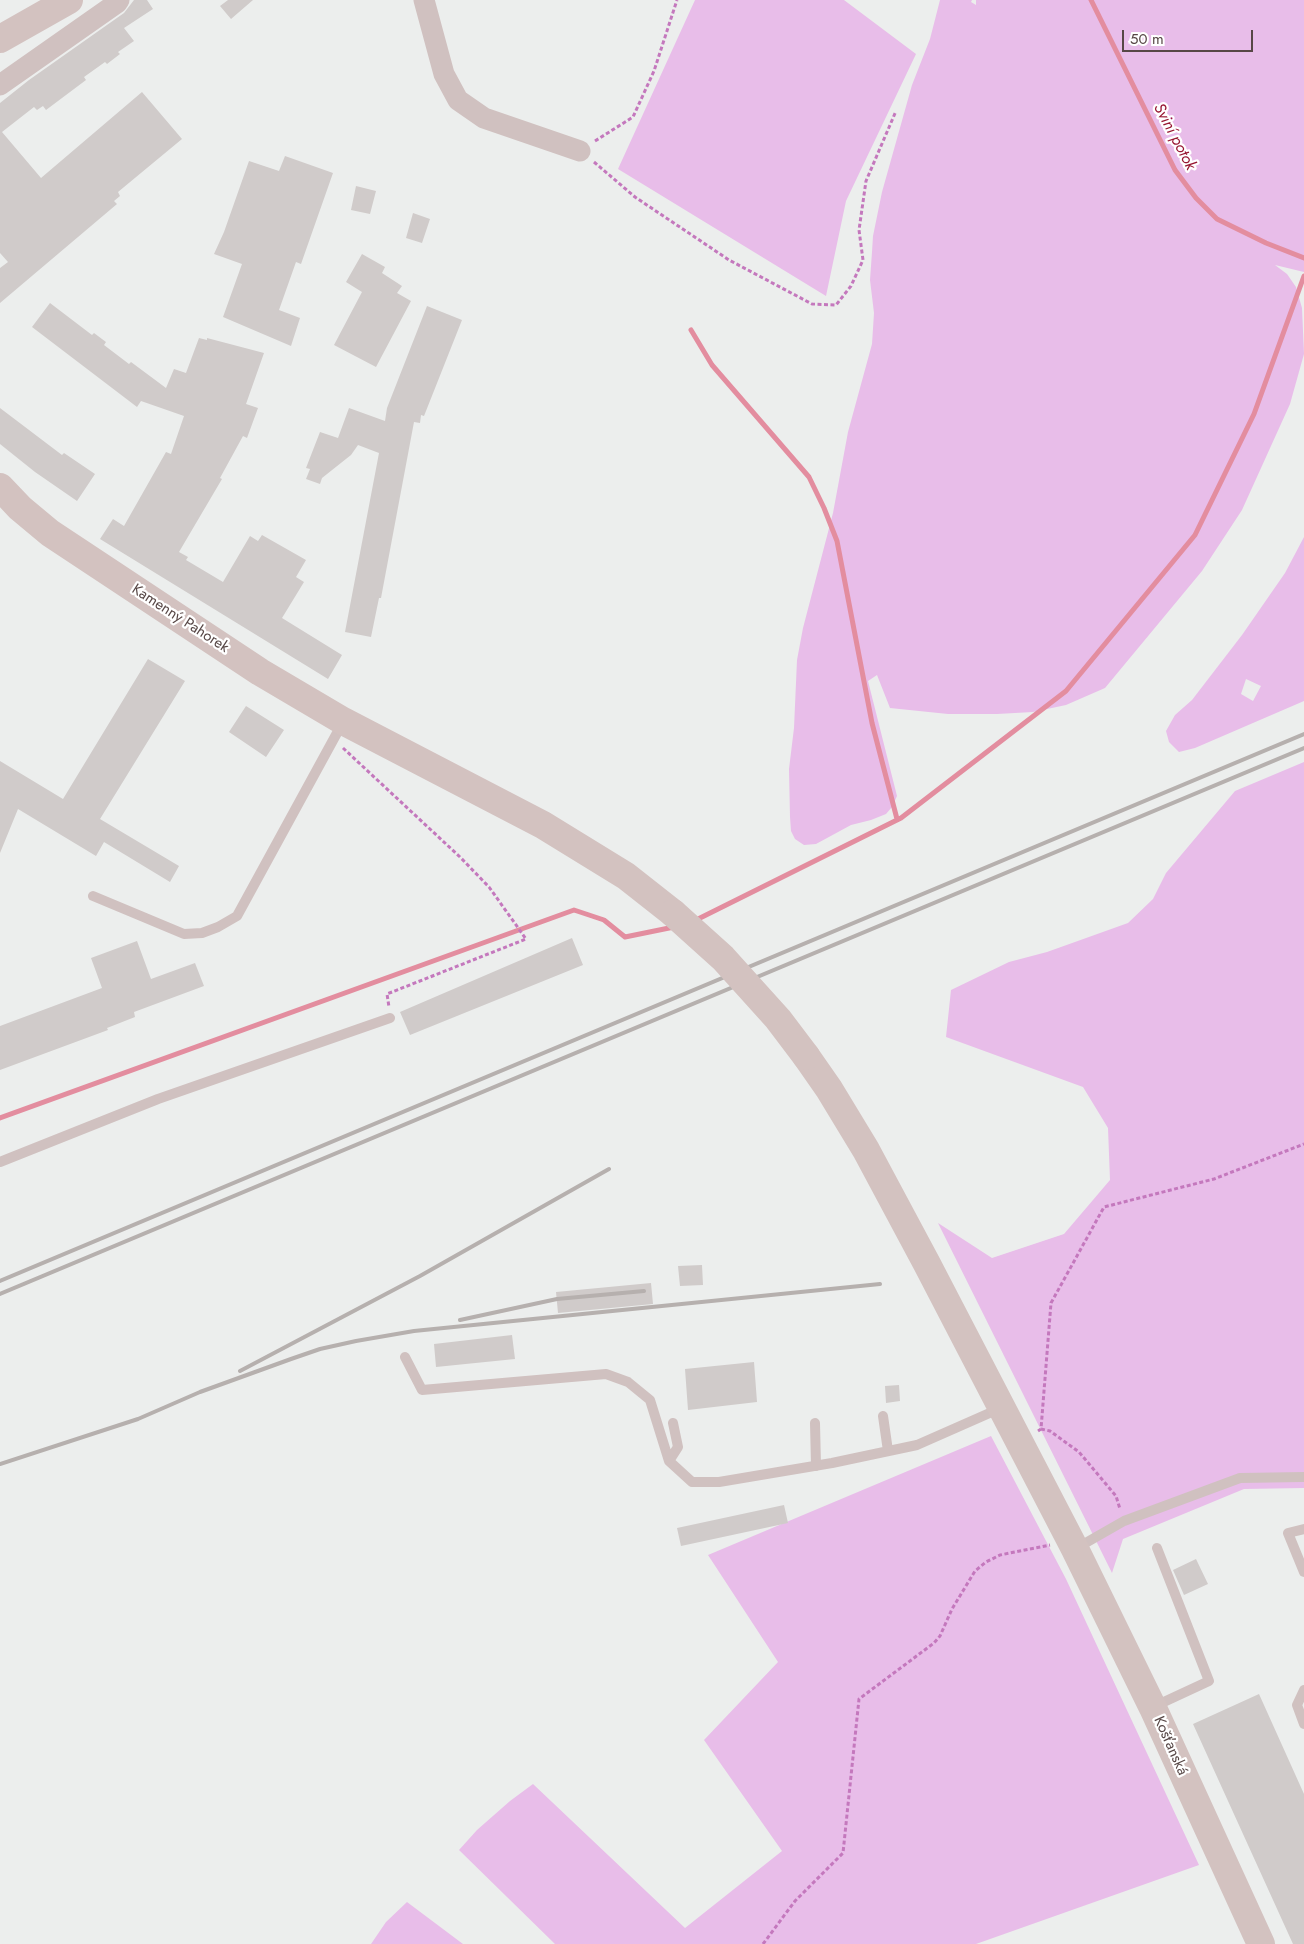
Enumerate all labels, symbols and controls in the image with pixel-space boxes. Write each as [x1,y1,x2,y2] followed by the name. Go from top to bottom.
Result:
[1124,20,1255,52] scale bar
[1130,28,1164,50] text: 50 m
[1148,100,1200,174] water label: Sviní potok
[128,581,232,657] street label: Kamenný Pahorek
[1149,1714,1191,1778] street label: Košťanská

